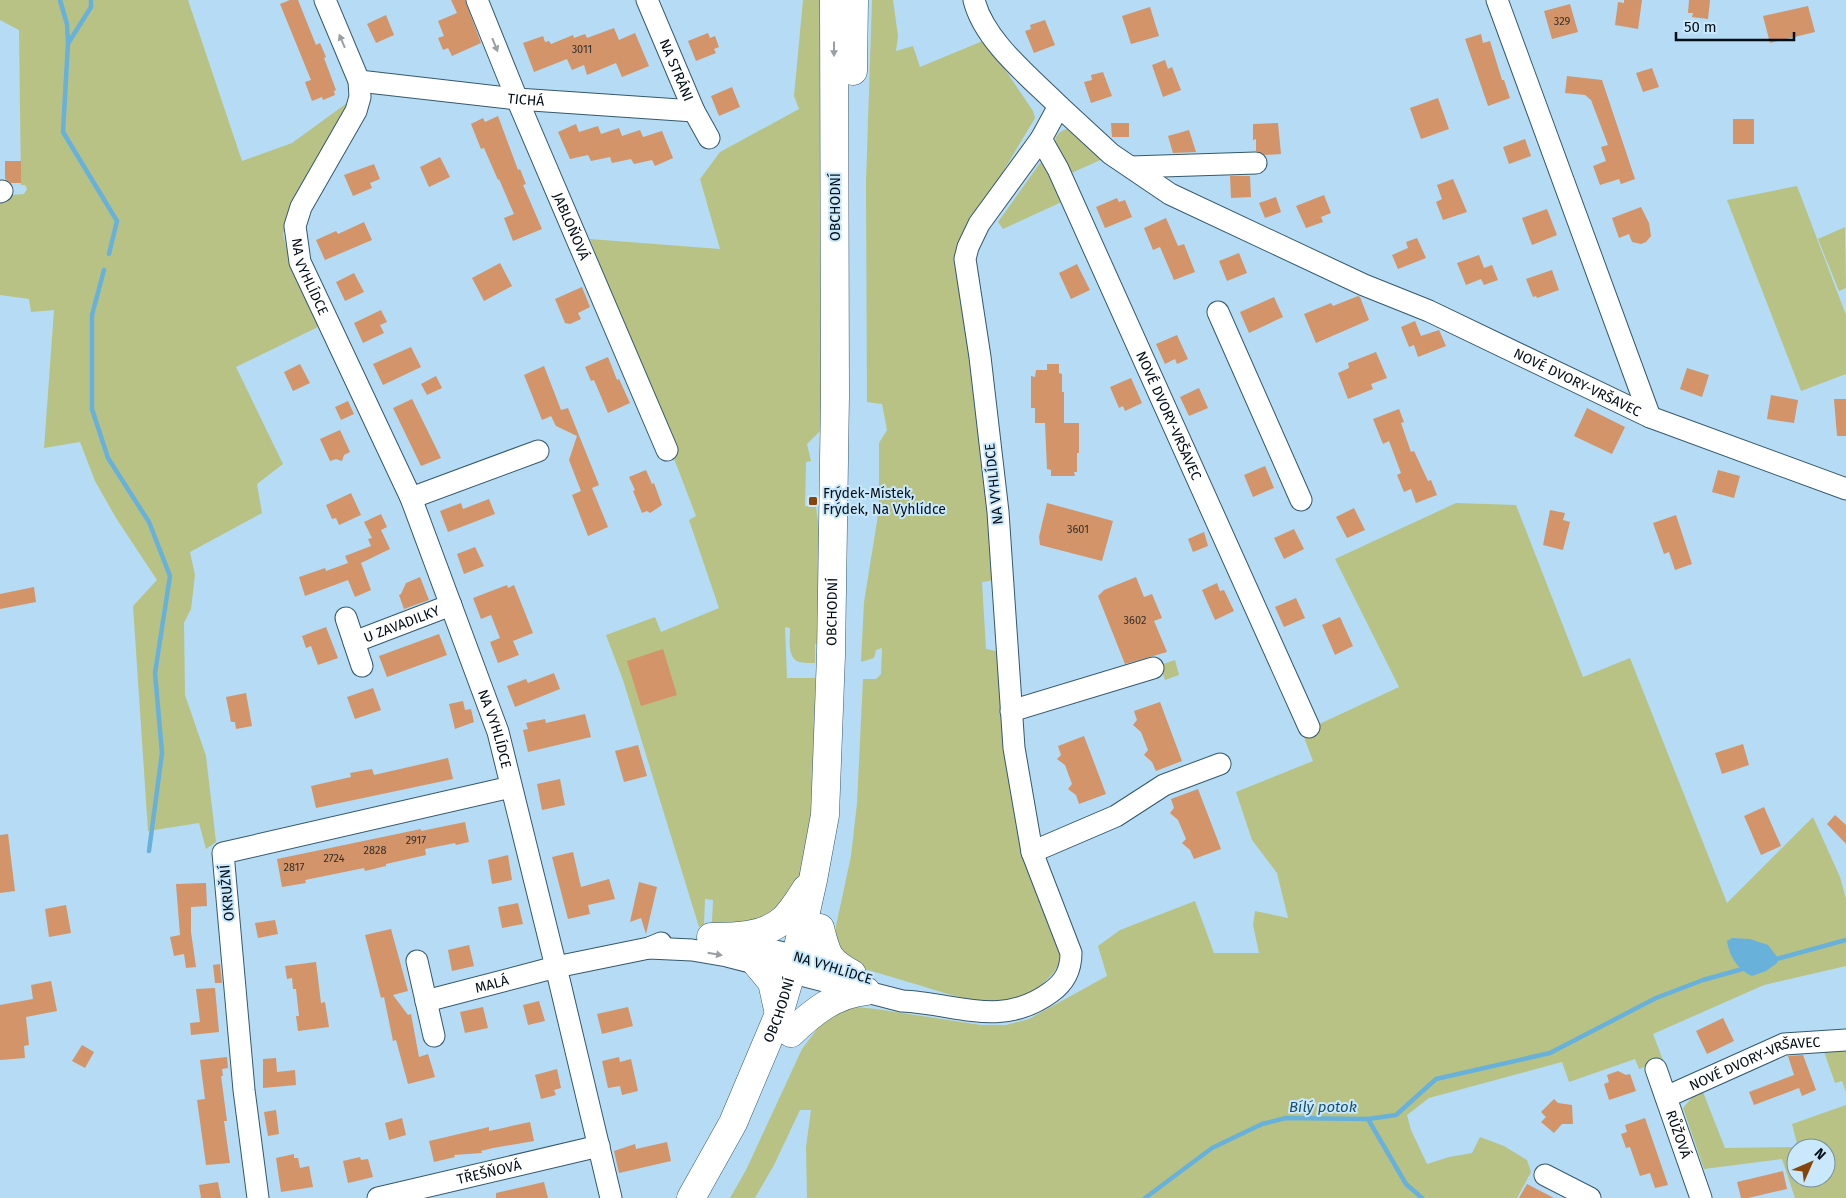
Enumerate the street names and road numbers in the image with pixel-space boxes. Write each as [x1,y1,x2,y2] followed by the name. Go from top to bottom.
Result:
[656,36,697,104] street label: NA STRÁNI
[507,89,545,109] street label: TICHÁ
[826,173,844,241] street label: OBCHODNÍ
[549,190,594,262] street label: JABLOŇOVÁ
[288,237,332,318] street label: NA VYHLÍDCE
[1511,344,1644,420] street label: NOVÉ DVORY-VRŠAVEC
[1133,348,1205,483] street label: NOVÉ DVORY-VRŠAVEC
[980,442,1007,526] street label: NA VYHLÍDCE
[823,578,841,646] street label: OBCHODNÍ
[361,602,442,646] street label: U ZAVADILKY
[474,687,515,770] street label: NA VYHLÍDCE
[215,864,238,922] street label: OKRUŽNÍ
[791,947,875,988] street label: NA VYHLÍDCE
[473,970,510,996] street label: MALÁ
[759,975,798,1045] street label: OBCHODNÍ
[1686,1033,1821,1094] street label: NOVÉ DVORY-VRŠAVEC
[1663,1108,1696,1160] street label: RŮŽOVÁ
[455,1155,523,1188] street label: TŘEŠŇOVÁ

